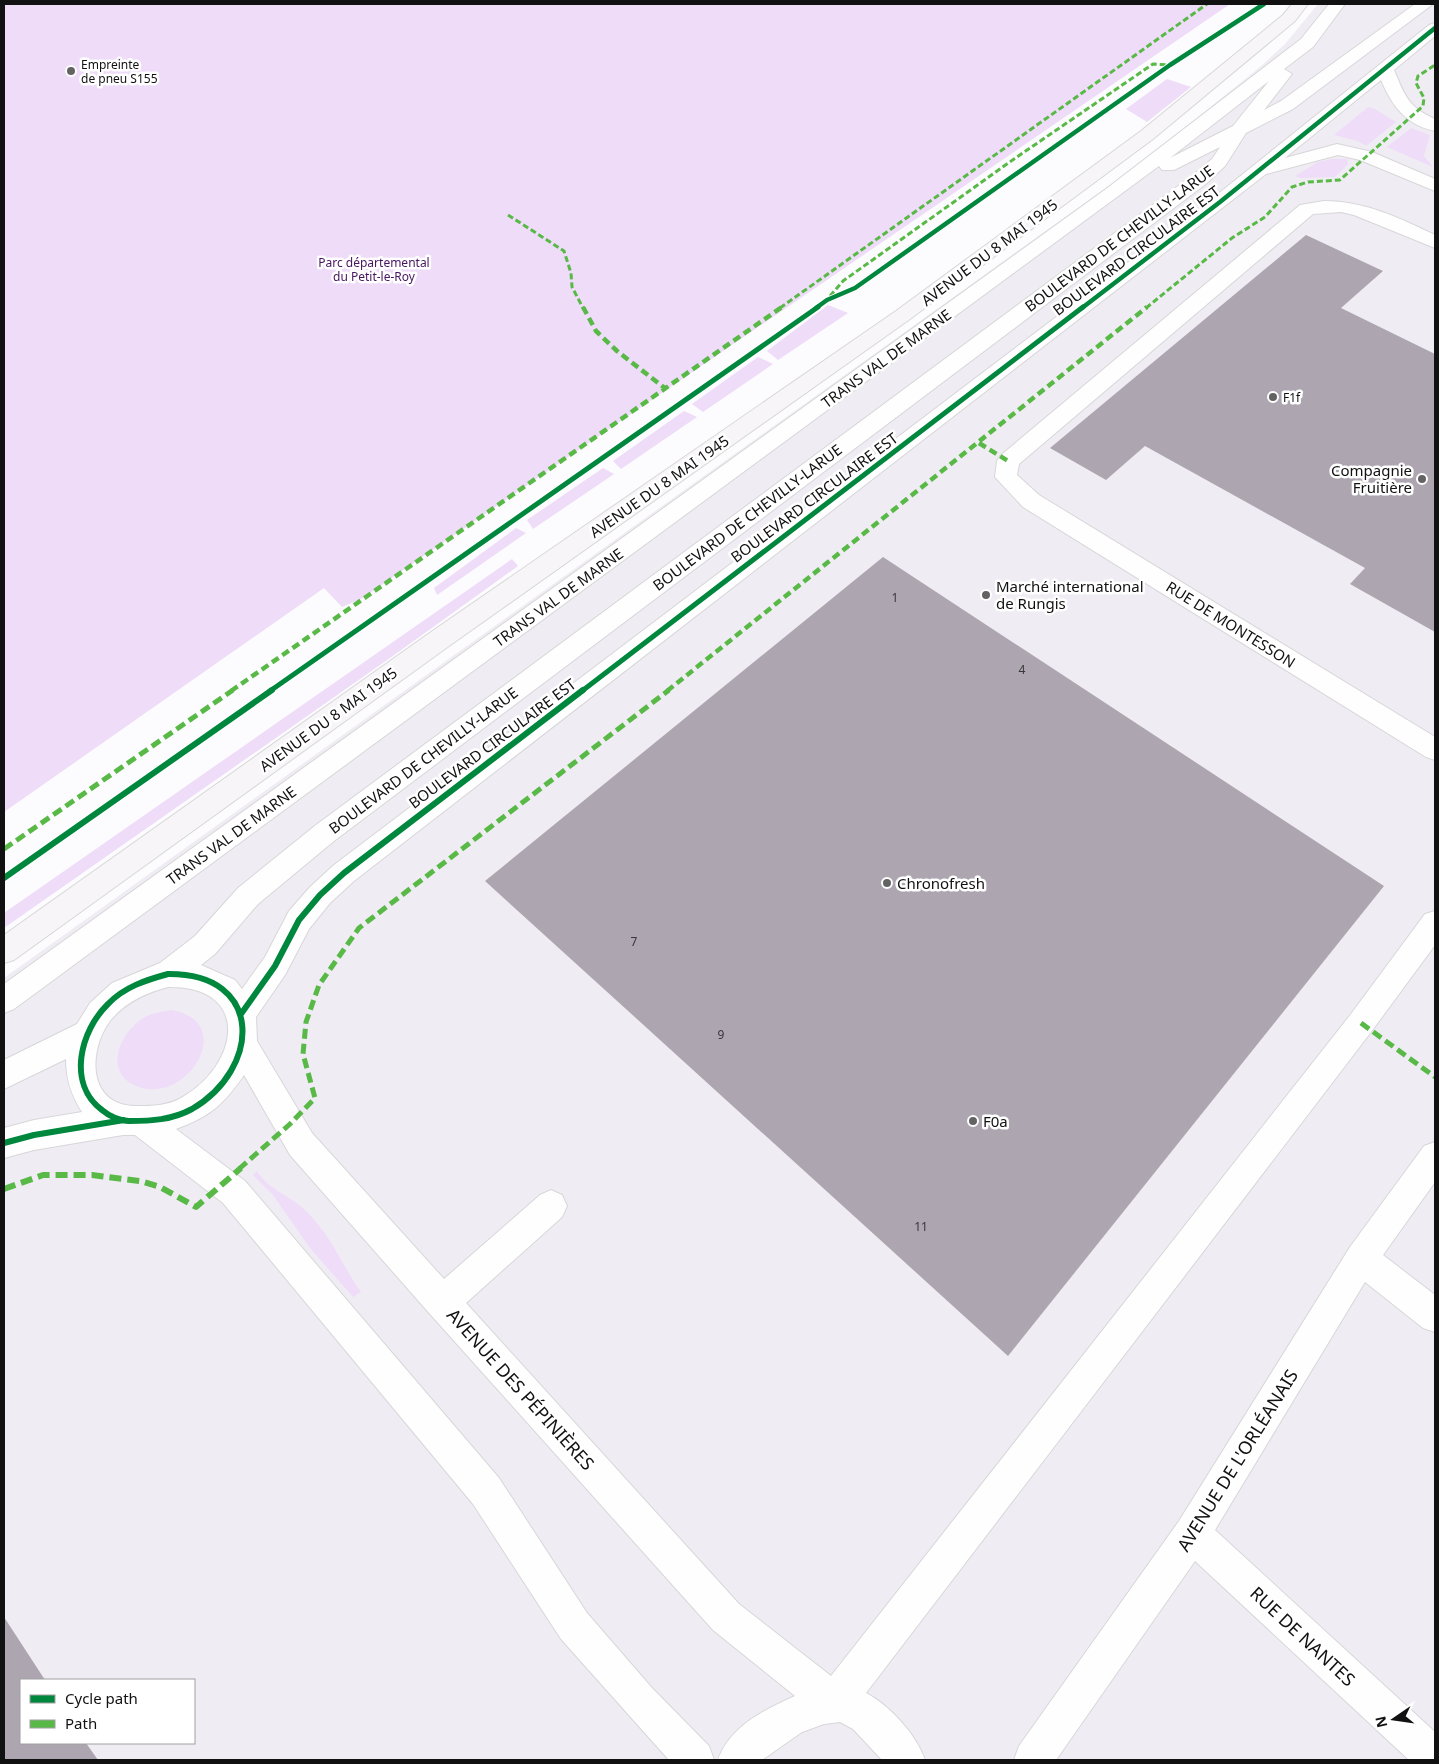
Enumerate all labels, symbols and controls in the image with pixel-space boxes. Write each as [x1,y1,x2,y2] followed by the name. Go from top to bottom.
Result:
[81,56,158,87] place label: Empreinte de pneu S155
[65,65,77,77] marker: Empreinte de pneu S155
[1020,160,1218,316] street label: BOULEVARD DE CHEVILLY-LARUE
[1048,180,1224,319] street label: BOULEVARD CIRCULAIRE EST
[917,194,1061,310] street label: AVENUE DU 8 MAI 1945
[318,254,430,285] park label: Parc départemental du Petit-le-Roy
[817,304,955,412] street label: TRANS VAL DE MARNE
[1283,389,1301,406] place label: F1f
[1267,391,1279,403] marker: F1f
[726,427,902,566] street label: BOULEVARD CIRCULAIRE EST
[585,430,733,542] street label: AVENUE DU 8 MAI 1945
[648,439,846,595] street label: BOULEVARD DE CHEVILLY-LARUE
[1331,460,1412,497] place label: Compagnie Fruitière
[1416,473,1428,485] marker: Compagnie Fruitière
[489,543,627,651] street label: TRANS VAL DE MARNE
[996,576,1144,613] place label: Marché international de Rungis
[1163,576,1299,672] street label: RUE DE MONTESSON
[892,589,898,606] house number: 1
[980,589,992,601] marker: Marché international de Rungis
[1019,661,1026,678] house number: 4
[255,662,401,776] street label: AVENUE DU 8 MAI 1945
[404,673,580,812] street label: BOULEVARD CIRCULAIRE EST
[324,682,522,838] street label: BOULEVARD DE CHEVILLY-LARUE
[162,781,300,889] street label: TRANS VAL DE MARNE
[897,873,985,893] place label: Chronofresh
[881,877,893,889] marker: Chronofresh
[631,933,638,950] house number: 7
[718,1026,725,1043] house number: 9
[983,1111,1008,1131] place label: F0a
[967,1115,979,1127] marker: F0a
[914,1218,928,1235] house number: 11
[442,1303,600,1475] street label: AVENUE DES PÉPINIÈRES
[1171,1364,1303,1556] street label: AVENUE DE L'ORLÉANAIS
[1245,1581,1361,1691] street label: RUE DE NANTES
[20,1679,195,1744] legend
[65,1688,138,1708] text: Cycle path
[1369,1694,1419,1744] north arrow
[65,1713,97,1733] text: Path
[1370,1714,1391,1730] text: N

